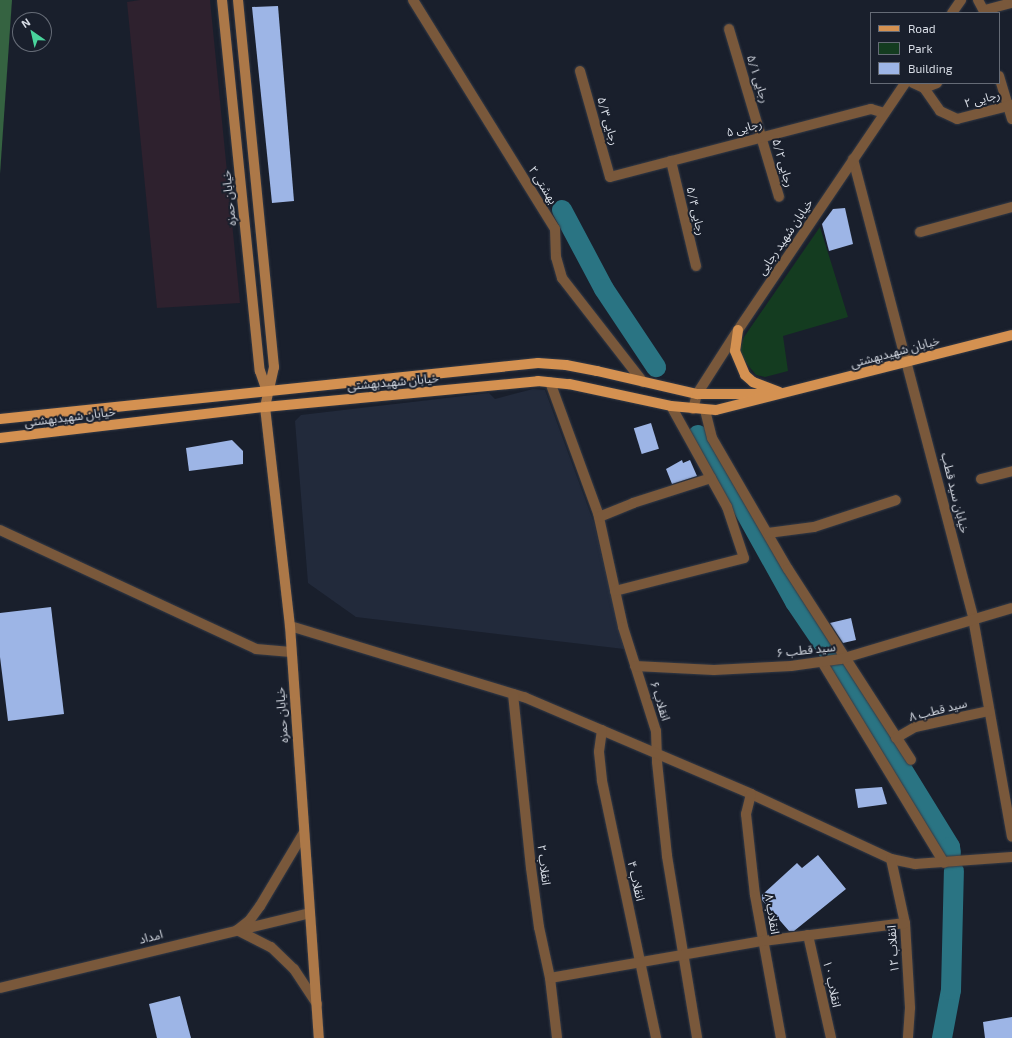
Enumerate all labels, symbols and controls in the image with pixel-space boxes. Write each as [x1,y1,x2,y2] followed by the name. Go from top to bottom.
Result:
[12,12,52,52] north arrow
[870,12,1000,84] legend
[19,15,32,30] text: N
[908,21,936,35] text: Road
[908,41,933,55] text: Park
[744,53,772,105] street label: رجایی ۵/۱
[908,61,952,75] text: Building
[963,87,1001,111] street label: رجایی ۲
[594,95,622,147] street label: رجایی ۵/۳
[725,116,763,140] street label: رجایی ۵
[769,137,797,189] street label: رجایی ۵/۲
[526,163,560,207] street label: بهشتی ۲
[219,170,239,226] street label: خیابان حمزه
[683,185,709,237] street label: رجایی ۵/۴
[754,196,816,278] street label: خیابان شهید رجایی
[849,333,941,371] street label: خیابان شهیدبهشتی
[347,371,439,393] street label: خیابان شهیدبهشتی
[24,404,116,430] street label: خیابان شهیدبهشتی
[938,451,972,535] street label: خیابان سید قطب
[776,640,836,660] street label: سید قطب ۶
[647,679,673,723] street label: انقلاب ۶
[273,687,291,743] street label: خیابان حمزه
[907,696,969,724] street label: سید قطب ۸
[534,844,554,886] street label: انقلاب ۲
[624,860,648,902] street label: انقلاب ۴
[762,893,782,935] street label: انقلاب ۸
[884,925,902,973] street label: انقلاب ۱۲
[138,927,164,947] street label: امداد
[820,959,844,1009] street label: انقلاب ۱۰

